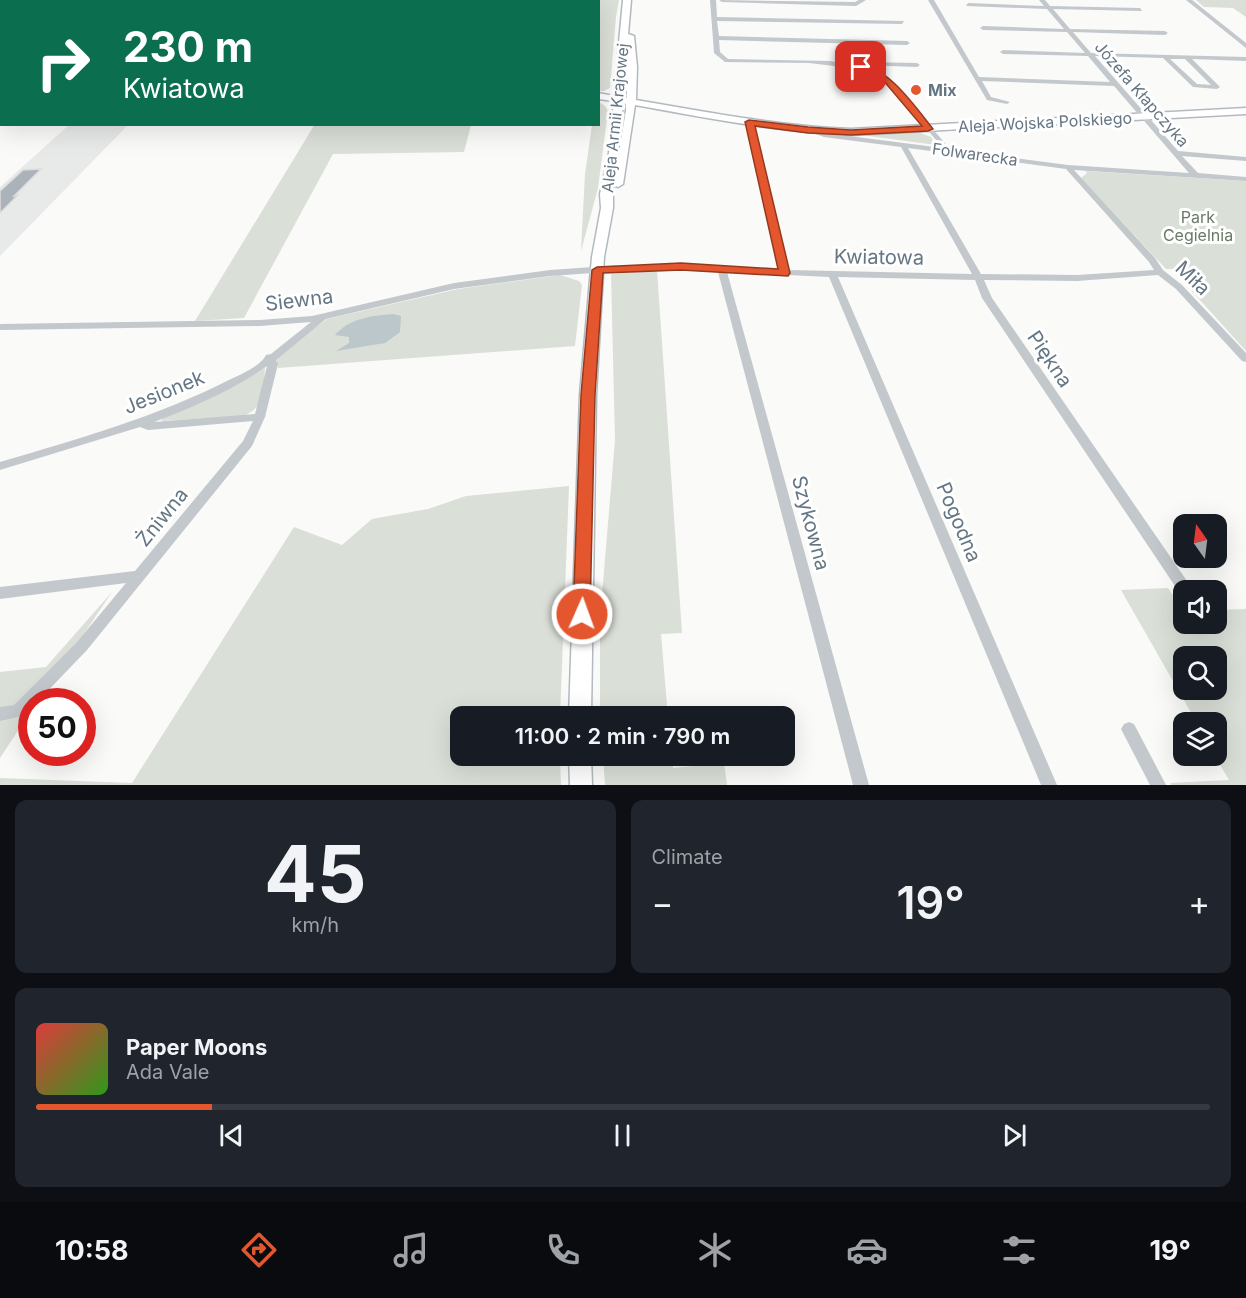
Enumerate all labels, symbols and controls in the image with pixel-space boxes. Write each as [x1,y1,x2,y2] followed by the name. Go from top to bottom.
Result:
[123,21,253,72] text: 230 m
[24,24,102,102] icon: right
[1091,37,1193,151] street label: Józefa Kłapczyka
[835,41,886,92] pin
[597,42,633,194] street label: Aleja Armii Krajowej
[844,50,877,83] icon: arrive
[123,72,245,105] text: Kwiatowa
[928,80,957,100] place label: Mix
[909,83,923,97] marker: Mix
[958,107,1132,137] street label: Aleja Wojska Polskiego
[931,138,1019,170] street label: Folwarecka
[1163,207,1233,245] park label: Park Cegielnia
[834,244,924,270] street label: Kwiatowa
[1171,256,1215,300] street label: Miła
[264,284,334,316] street label: Siewna
[1022,326,1078,392] street label: Piękna
[120,365,208,419] street label: Jesionek
[787,473,835,573] street label: Szykowna
[932,479,986,565] street label: Pogodna
[130,482,193,551] street label: Żniwna
[1173,514,1227,568] north arrow
[1173,514,1227,766] map controls
[1173,580,1227,634] button: sound
[550,582,614,646] position arrow
[1173,646,1227,700] button: search
[18,688,96,766] speed limit sign: 50
[1173,712,1227,766] button: layers
[515,723,730,749] text: 11:00 · 2 min · 790 m
[264,826,367,921] text: 45
[652,845,723,869] text: Climate
[897,875,965,930] text: 19°
[652,883,673,923] text: −
[1188,883,1210,923] text: +
[291,913,339,937] text: km/h
[126,1034,267,1060] text: Paper Moons
[126,1060,209,1084] text: Ada Vale
[215,1119,248,1152] icon: previous
[606,1119,639,1152] icon: pause
[998,1119,1031,1152] icon: next
[238,1229,280,1271] icon: directions
[390,1229,432,1271] icon: music
[542,1229,584,1271] icon: phone
[694,1229,736,1271] icon: climate
[846,1229,888,1271] icon: car
[998,1229,1040,1271] icon: filters
[55,1234,129,1267] text: 10:58
[1149,1234,1191,1267] text: 19°

